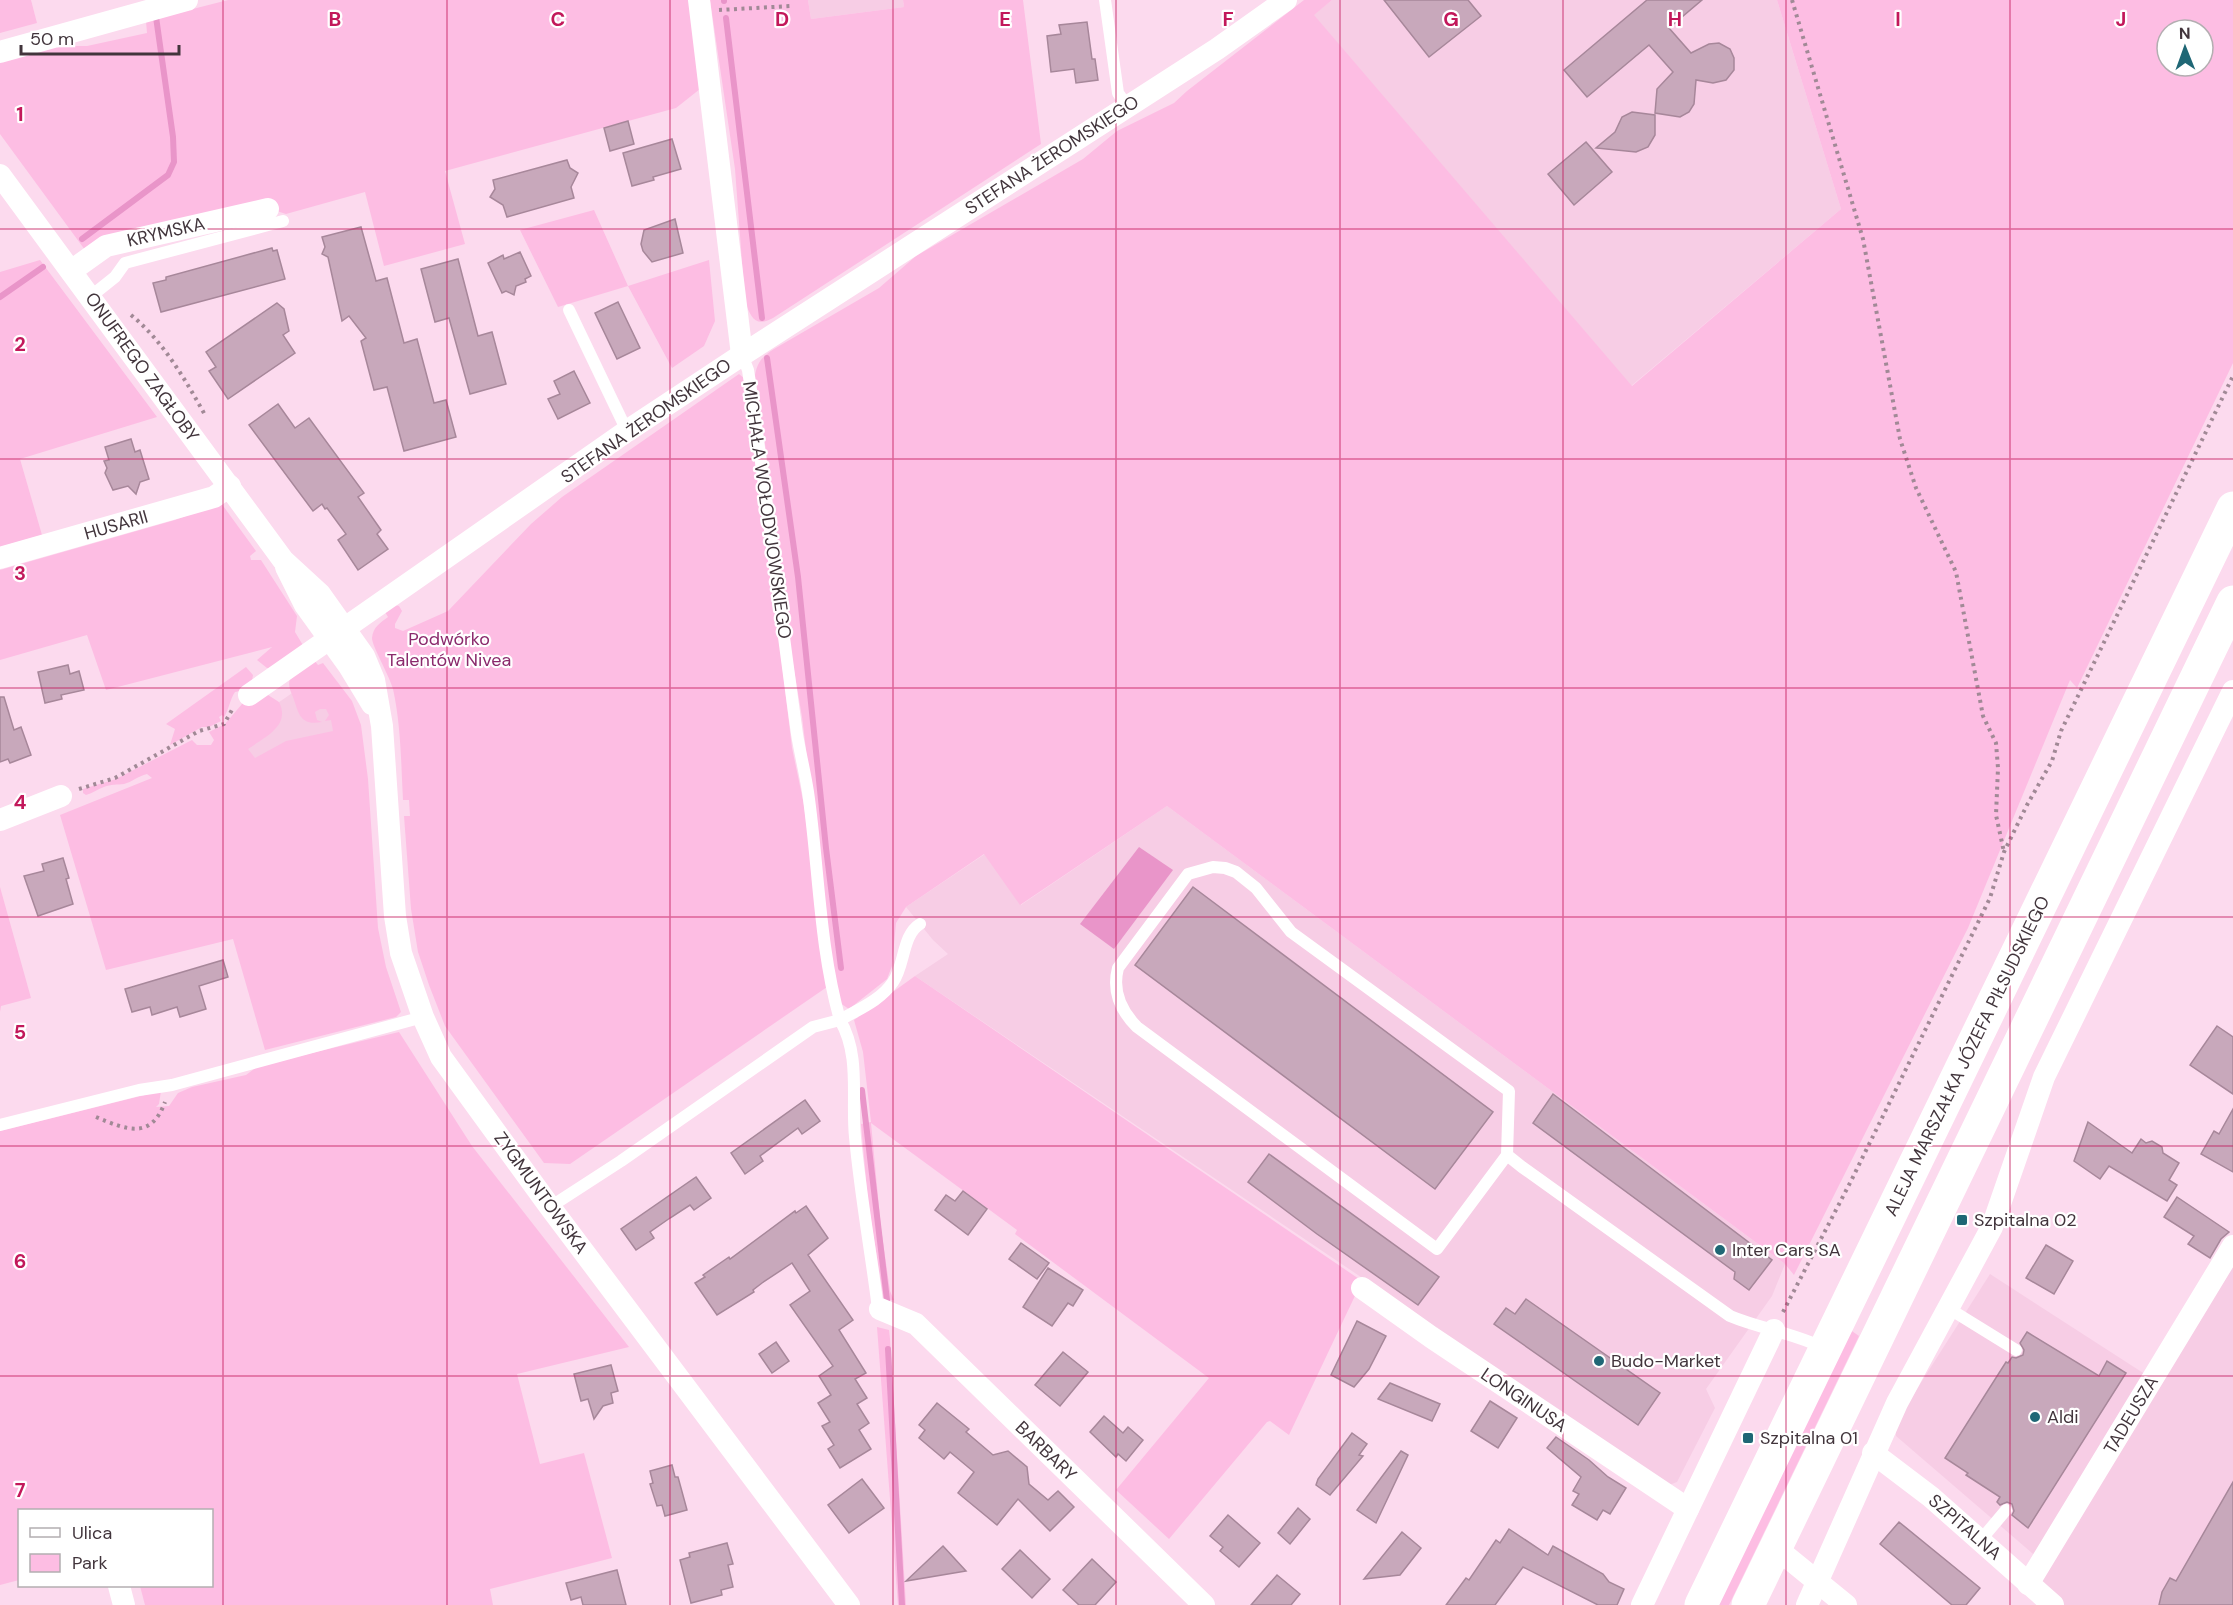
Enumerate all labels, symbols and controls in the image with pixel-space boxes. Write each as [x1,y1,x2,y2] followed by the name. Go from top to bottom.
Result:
[329,6,341,32] text: B
[551,6,565,32] text: C
[775,6,789,32] text: D
[999,6,1011,32] text: E
[1222,6,1234,32] text: F
[1443,6,1459,32] text: G
[1668,6,1682,32] text: H
[1895,6,1901,32] text: I
[2116,6,2126,32] text: J
[21,18,178,56] scale bar
[2155,18,2215,78] north arrow
[2179,23,2191,44] text: N
[30,27,74,51] text: 50 m
[961,90,1143,220] street label: STEFANA ŻEROMSKIEGO
[16,101,24,127] text: 1
[125,211,207,253] street label: KRYMSKA
[80,287,205,447] street label: ONUFREGO ZAGŁOBY
[14,331,26,357] text: 2
[556,353,736,489] street label: STEFANA ŻEROMSKIEGO
[737,380,797,640] street label: MICHAŁA WOŁODYJOWSKIEGO
[81,504,151,546] street label: HUSARII
[14,560,26,586] text: 3
[387,627,511,672] park label: Podwórko Talentów Nivea
[14,789,27,815] text: 4
[1879,892,2055,1220] street label: ALEJA MARSZAŁKA JÓZEFA PIŁSUDSKIEGO
[14,1019,26,1045] text: 5
[489,1127,593,1259] street label: ZYGMUNTOWSKA
[1974,1208,2077,1232] place label: Szpitalna 02
[1955,1213,1969,1227] marker: Szpitalna 02
[1732,1238,1841,1262] place label: Inter Cars SA
[1713,1243,1727,1257] marker: Inter Cars SA
[14,1248,26,1274] text: 6
[1611,1349,1721,1373] place label: Budo-Market
[1592,1354,1606,1368] marker: Budo-Market
[1476,1362,1572,1438] street label: LONGINUSA
[2098,1371,2164,1459] street label: TADEUSZA
[2047,1405,2079,1429] place label: Aldi
[2028,1410,2042,1424] marker: Aldi
[1010,1416,1082,1487] street label: BARBARY
[1760,1426,1858,1450] place label: Szpitalna 01
[1741,1431,1755,1445] marker: Szpitalna 01
[15,1477,26,1503] text: 7
[1923,1489,2007,1565] street label: SZPITALNA
[18,1509,213,1587] legend
[72,1521,112,1545] text: Ulica
[72,1551,108,1575] text: Park

